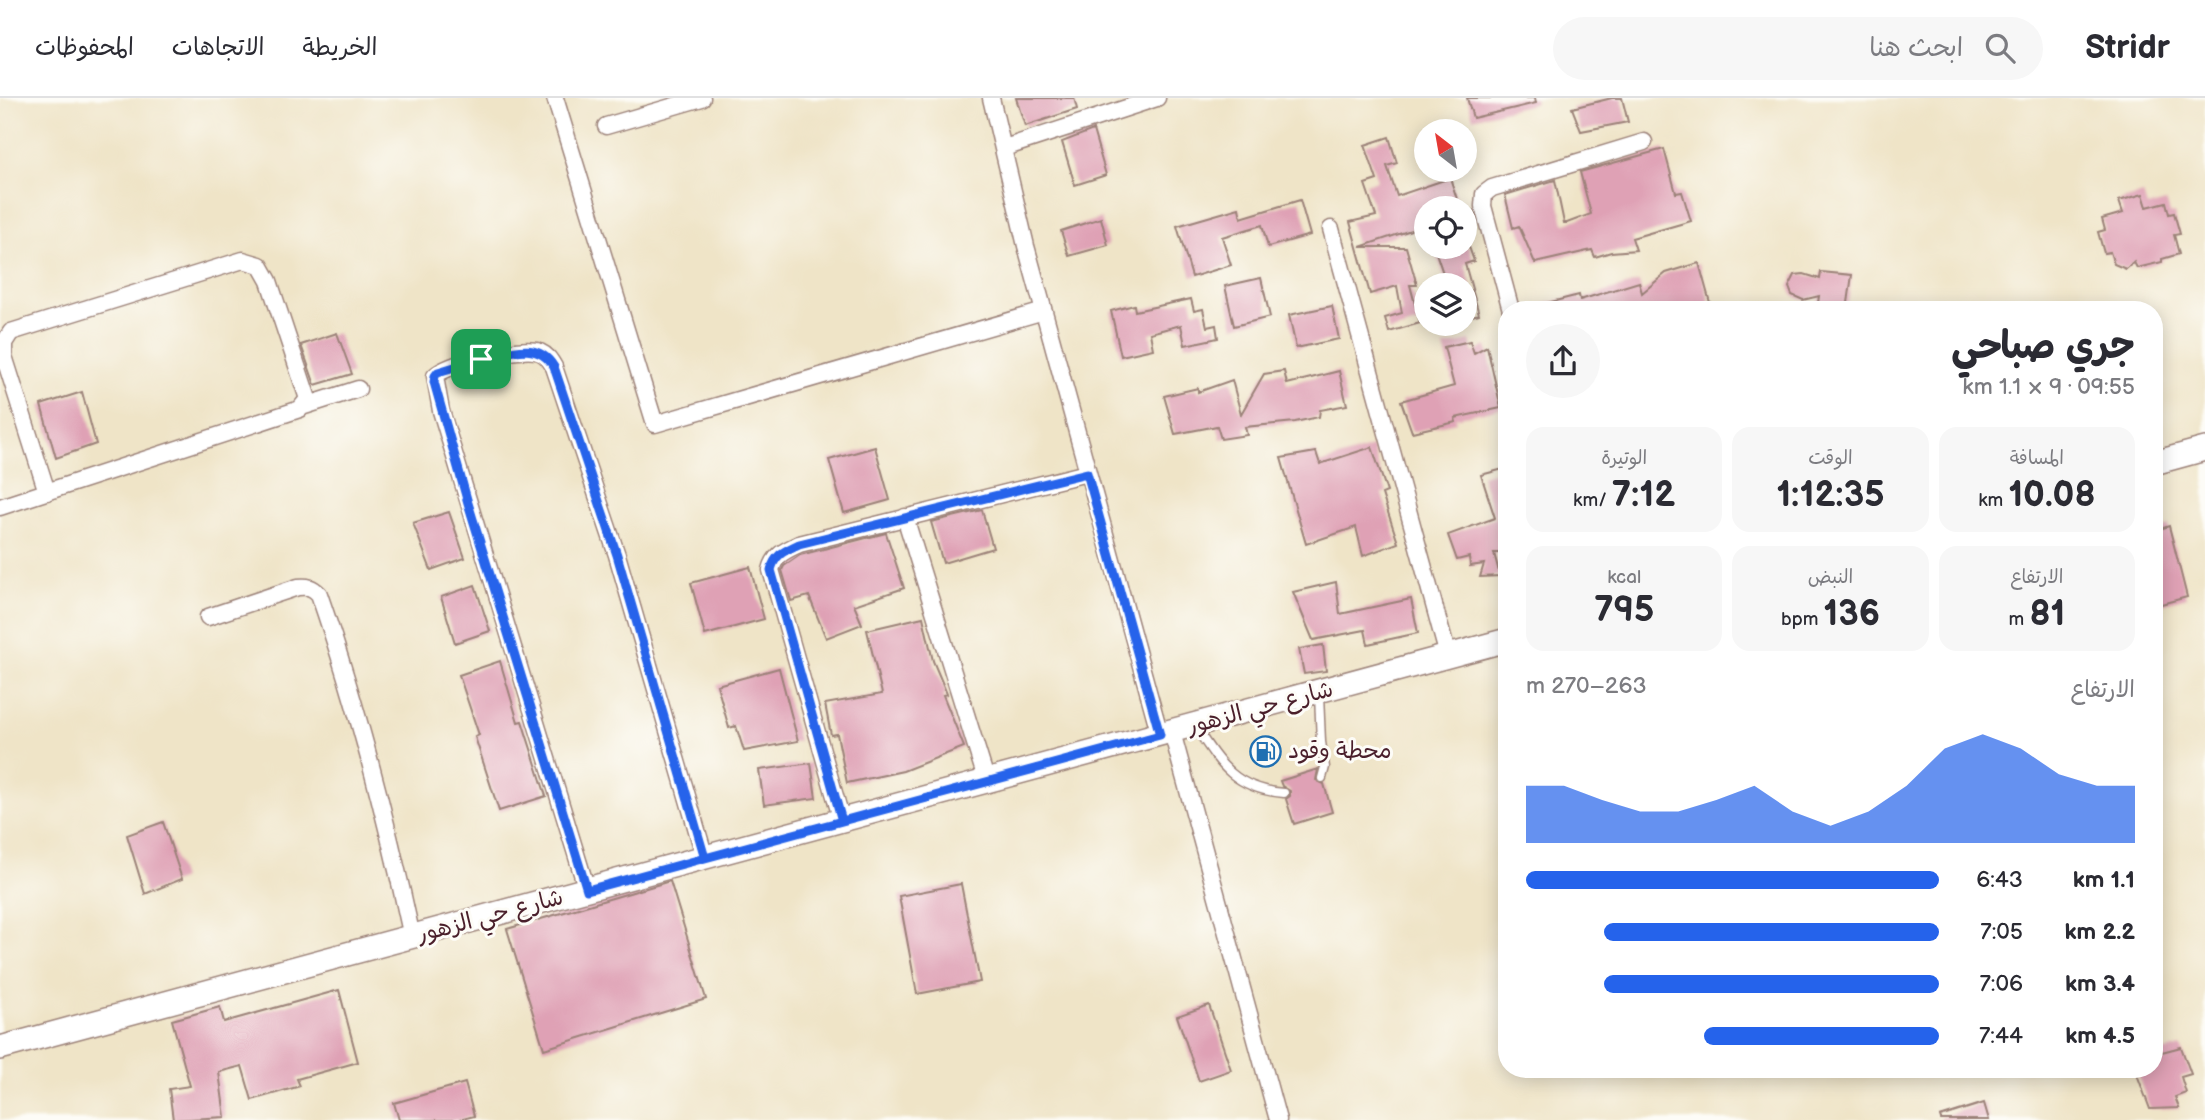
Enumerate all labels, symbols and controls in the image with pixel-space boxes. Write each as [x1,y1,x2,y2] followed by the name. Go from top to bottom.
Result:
[1553,17,2043,80] search box
[2085,28,2170,68] text: Stridr
[1981,29,2019,67] icon: search
[35,33,134,62] text: المحفوظات
[172,33,265,62] text: الاتجاهات
[303,33,377,62] text: الخريطة
[1869,33,1963,64] text: ابحث هنا
[1414,119,1477,182] north arrow
[1414,119,1477,336] map controls
[1414,196,1477,259] button: locate
[1414,273,1477,336] button: layers
[1526,324,1600,398] button: share
[1951,324,2135,369] text: جري صباحي
[451,329,511,389] pin
[462,340,500,378] icon: arrive
[1962,373,2135,401] text: 09:55 · 9 × 1.1 km
[1601,447,1647,470] text: الوتيرة
[1808,447,1853,470] text: الوقت
[2010,447,2064,470] text: المسافة
[1612,474,1675,517] text: 7:12
[1777,474,1884,517] text: 1:12:35
[2008,474,2095,517] text: 10.08
[1573,489,1612,512] text: /km
[1978,489,2008,512] text: km
[1607,566,1641,589] text: kcal
[1808,566,1853,589] text: النبض
[2010,566,2063,589] text: الارتفاع
[1594,589,1654,632] text: 795
[1824,593,1880,636] text: 136
[2029,593,2065,636] text: 81
[1781,608,1824,631] text: bpm
[2009,608,2029,631] text: m
[1526,672,1647,700] text: 263–270 m
[1183,675,1338,747] street label: شارع حي الزهور
[2071,676,2135,704] text: الارتفاع
[1248,734,1282,768] fuel station icon: محطة وقود
[1288,737,1392,765] place label: محطة وقود
[1976,866,2023,894] text: 6:43
[2073,866,2135,894] text: 1.1 km
[413,883,568,955] street label: شارع حي الزهور
[1980,918,2023,946] text: 7:05
[2064,918,2135,946] text: 2.2 km
[1979,970,2023,998] text: 7:06
[2065,970,2135,998] text: 3.4 km
[1979,1022,2023,1050] text: 7:44
[2065,1022,2135,1050] text: 4.5 km

